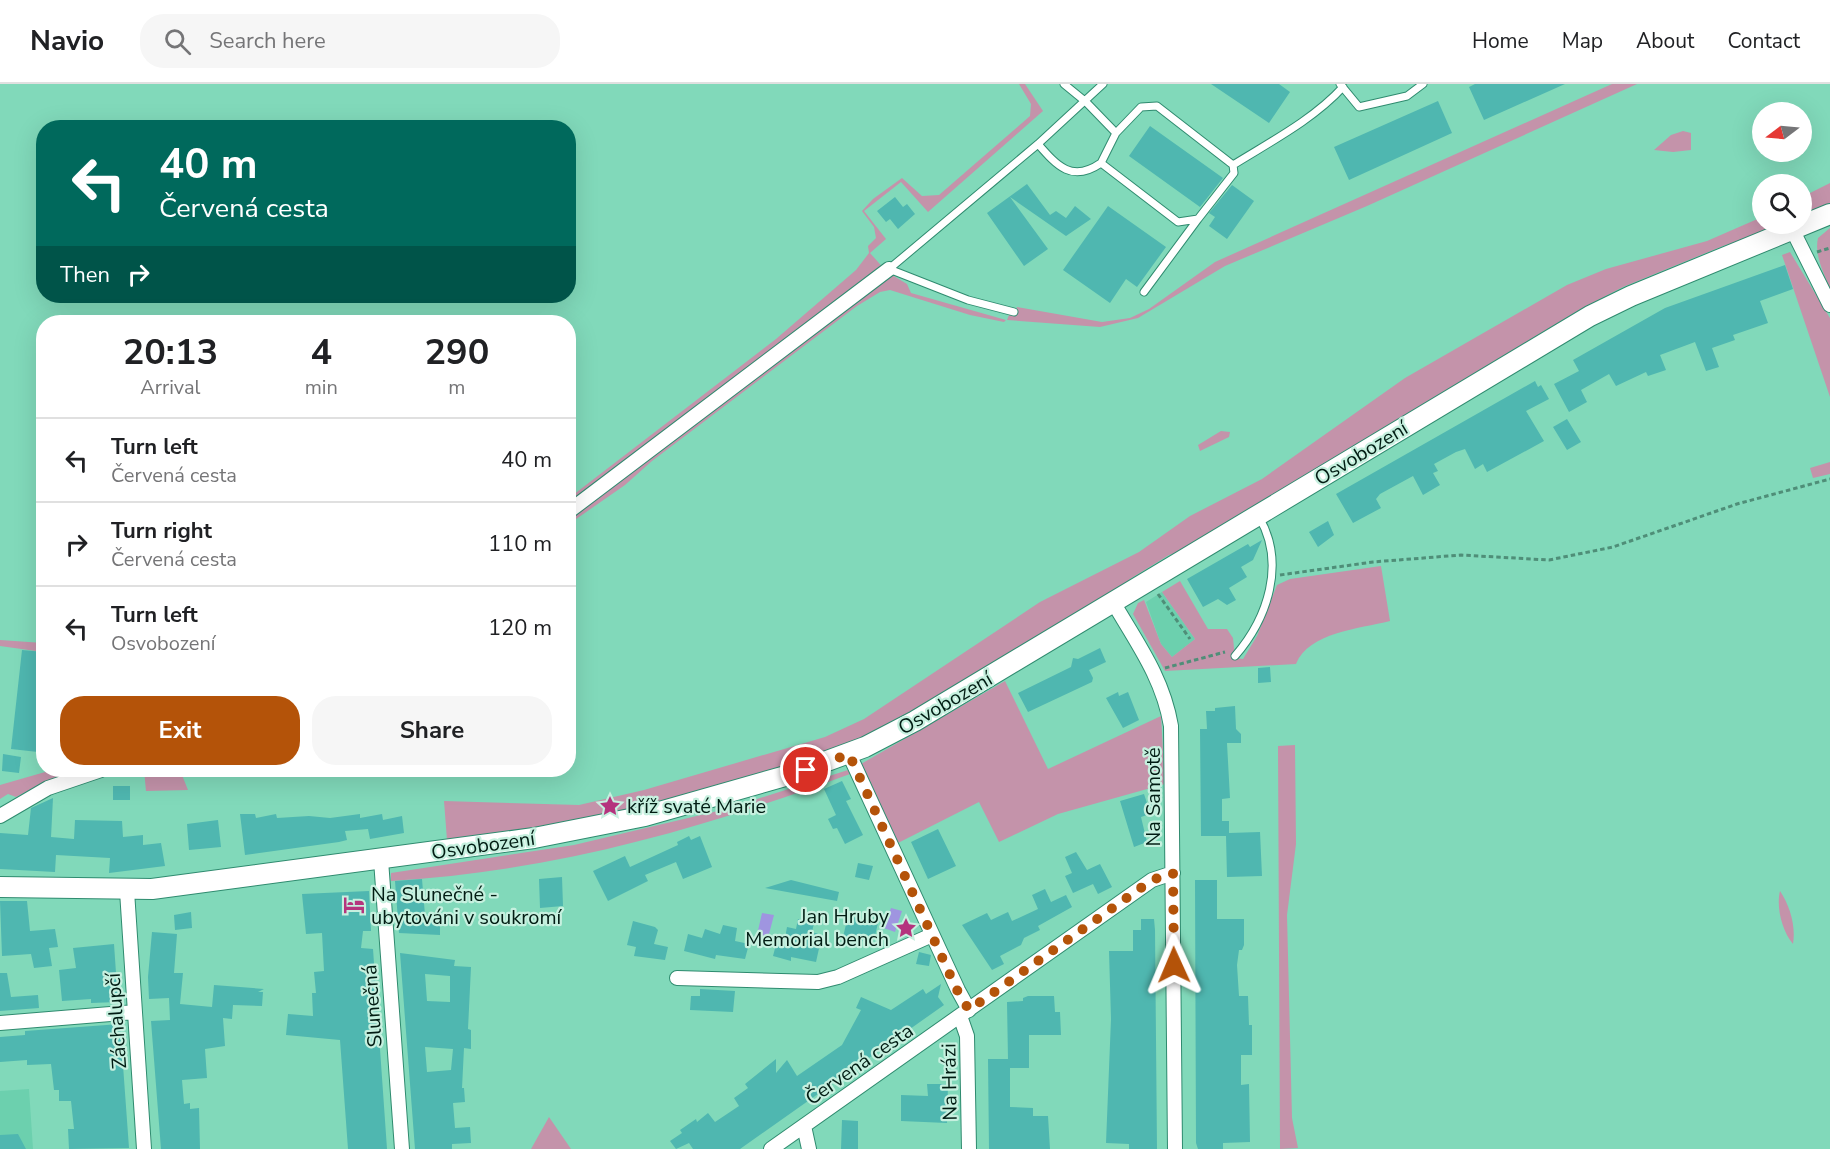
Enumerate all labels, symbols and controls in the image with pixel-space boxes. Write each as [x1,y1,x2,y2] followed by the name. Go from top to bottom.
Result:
[140,14,560,68] search box
[30,22,104,60] text: Navio
[161,25,194,58] icon: search
[209,26,326,56] text: Search here
[1472,27,1529,55] text: Home
[1562,27,1603,55] text: Map
[1636,27,1694,55] text: About
[1727,27,1800,55] text: Contact
[1752,102,1812,162] north arrow
[1752,102,1812,234] map controls
[159,136,258,193] text: 40 m
[60,144,138,222] icon: left
[1752,174,1812,234] button: search
[159,190,329,227] text: Červená cesta
[122,258,155,291] icon: right
[60,260,110,290] text: Then
[123,328,218,377] text: 20:13
[310,328,332,377] text: 4
[424,328,489,377] text: 290
[140,374,200,401] text: Arrival
[305,374,338,401] text: min
[448,374,465,401] text: m
[1310,414,1414,492] street label: Osvobození
[111,432,198,462] text: Turn left
[60,444,93,477] icon: left
[501,445,552,475] text: 40 m
[111,462,237,489] text: Červená cesta
[111,516,212,546] text: Turn right
[60,528,93,561] icon: right
[488,529,552,559] text: 110 m
[111,546,237,573] text: Červená cesta
[111,600,198,630] text: Turn left
[60,612,93,645] icon: left
[488,613,552,643] text: 120 m
[111,630,215,657] text: Osvobození
[893,665,998,741] street label: Osvobození
[60,696,300,765] button: Exit
[312,696,552,765] button: Share
[780,744,831,795] pin
[1140,747,1167,847] street label: Na Samotě
[789,753,822,786] icon: arrive
[627,793,766,820] place label: kříž svaté Marie
[598,794,622,818] place icon: kříž svaté Marie
[430,825,538,866] street label: Osvobození
[371,881,563,931] place label: Na Slunečné - ubytováni v soukromí
[342,893,366,917] hotel icon: Na Slunečné - ubytováni v soukromí
[745,903,890,953] place label: Jan Hruby Memorial bench
[894,916,918,940] place icon: Jan Hruby Memorial bench
[1142,933,1206,997] position arrow
[356,964,389,1048] street label: Slunečná
[100,971,133,1070] street label: Záchalupčí
[800,1017,919,1112] street label: Červená cesta
[935,1043,964,1121] street label: Na Hrázi

